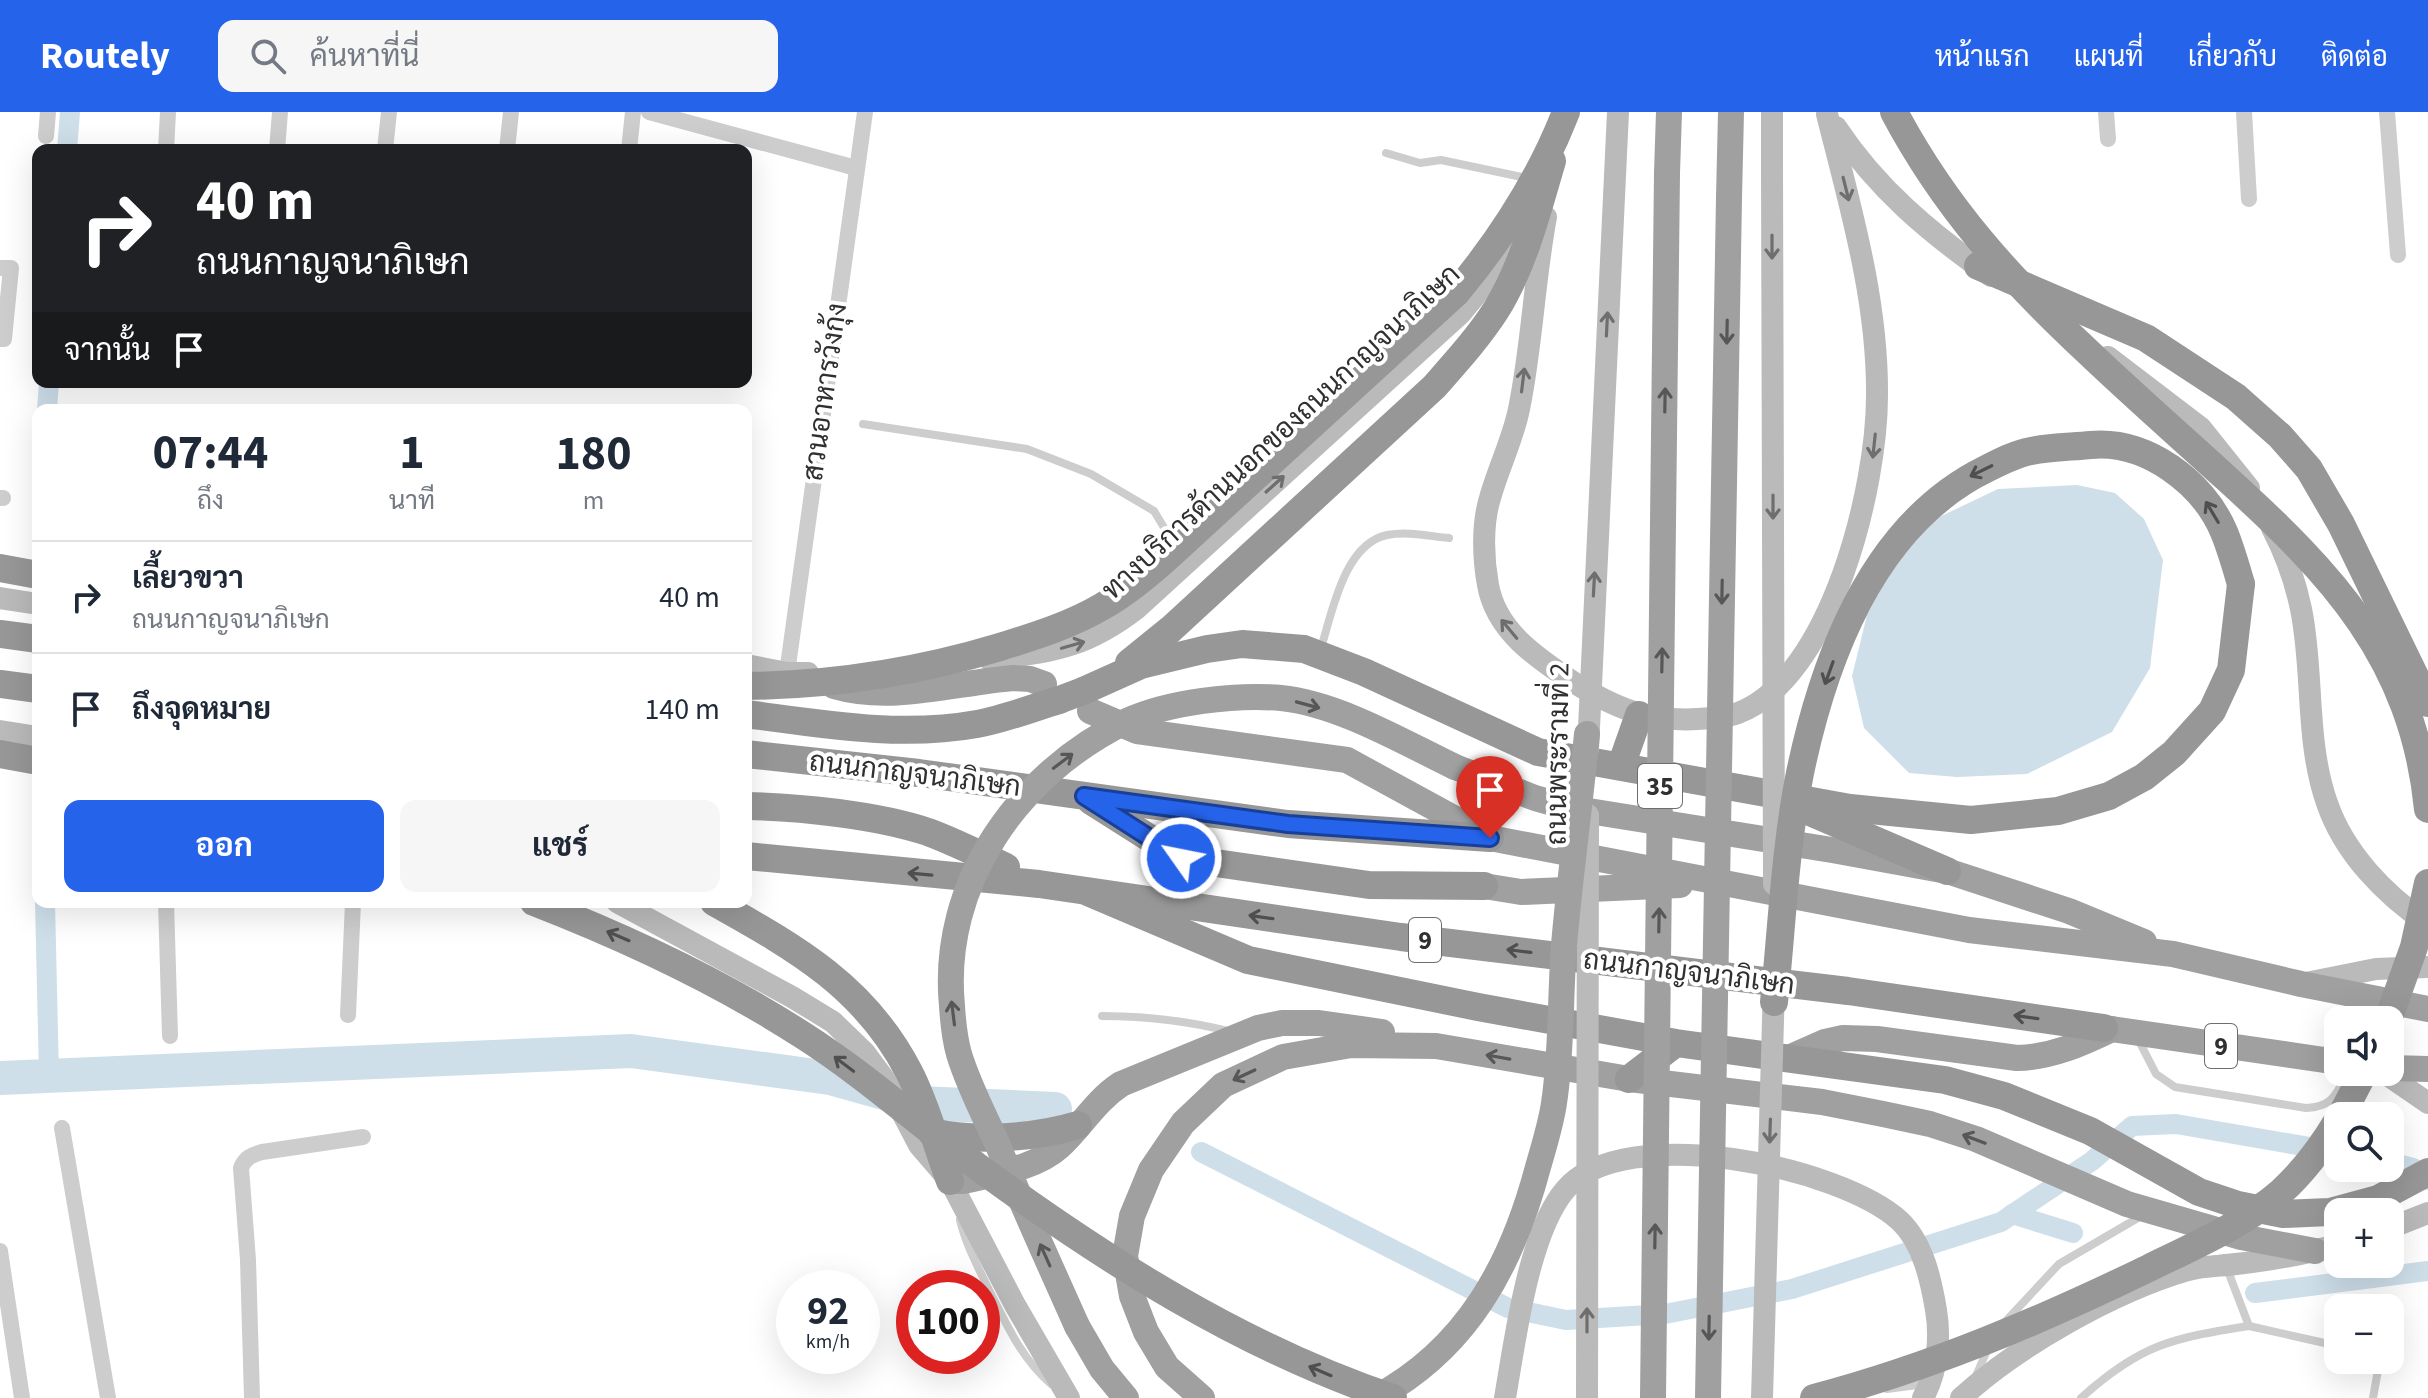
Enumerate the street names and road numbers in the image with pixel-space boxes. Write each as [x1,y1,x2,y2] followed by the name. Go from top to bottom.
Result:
[1093,255,1469,609] street label: ทางบริการด้านนอกของถนนกาญจนาภิเษก
[793,300,857,484] street label: สวนอาหารวังกุ้ง
[1531,662,1580,846] street label: ถนนพระรามที่ 2
[807,741,1023,807] street label: ถนนกาญจนาภิเษก
[1638,764,1682,808] road number: 35
[1409,918,1441,962] road number: 9
[1581,939,1797,1005] street label: ถนนกาญจนาภิเษก
[2205,1024,2237,1068] road number: 9

